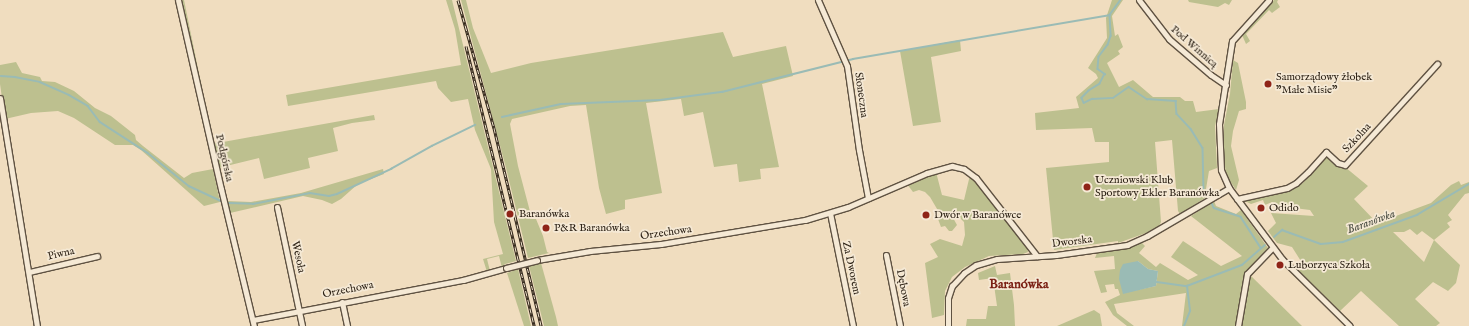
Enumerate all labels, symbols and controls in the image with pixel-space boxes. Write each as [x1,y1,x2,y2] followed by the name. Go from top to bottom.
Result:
[1168,23,1220,71] street label: Pod Winnicą
[851,71,871,119] street label: Słoneczna
[1276,71,1372,97] place label: Samorządowy żłobek "Małe Misie"
[1263,79,1273,89] marker: Samorządowy żłobek "Małe Misie"
[1340,120,1374,156] street label: Szkolna
[212,133,236,183] street label: Podgórska
[1095,174,1219,200] place label: Uczniowski Klub Sportowy Ekler Baranówka
[1082,182,1092,192] marker: Uczniowski Klub Sportowy Ekler Baranówka
[1269,201,1299,215] place label: Odido
[1256,203,1266,213] marker: Odido
[519,207,569,221] place label: Baranówka
[1345,207,1397,237] water label: Baranówka
[504,208,516,220] marker: Baranówka
[934,208,1021,222] place label: Dwór w Baranówce
[921,210,931,220] marker: Dwór w Baranówce
[554,221,630,235] place label: P&R Baranówka
[541,223,551,233] marker: P&R Baranówka
[640,223,692,243] street label: Orzechowa
[1051,233,1093,251] street label: Dworska
[288,240,308,274] street label: Wesoła
[839,240,863,296] street label: Za Dworem
[46,245,76,263] street label: Piwna
[1288,258,1370,272] place label: Luborzyca Szkoła
[1275,260,1285,270] marker: Luborzyca Szkoła
[893,268,913,308] street label: Dębowa
[989,277,1049,293] district label: Baranówka
[321,279,375,301] street label: Orzechowa

